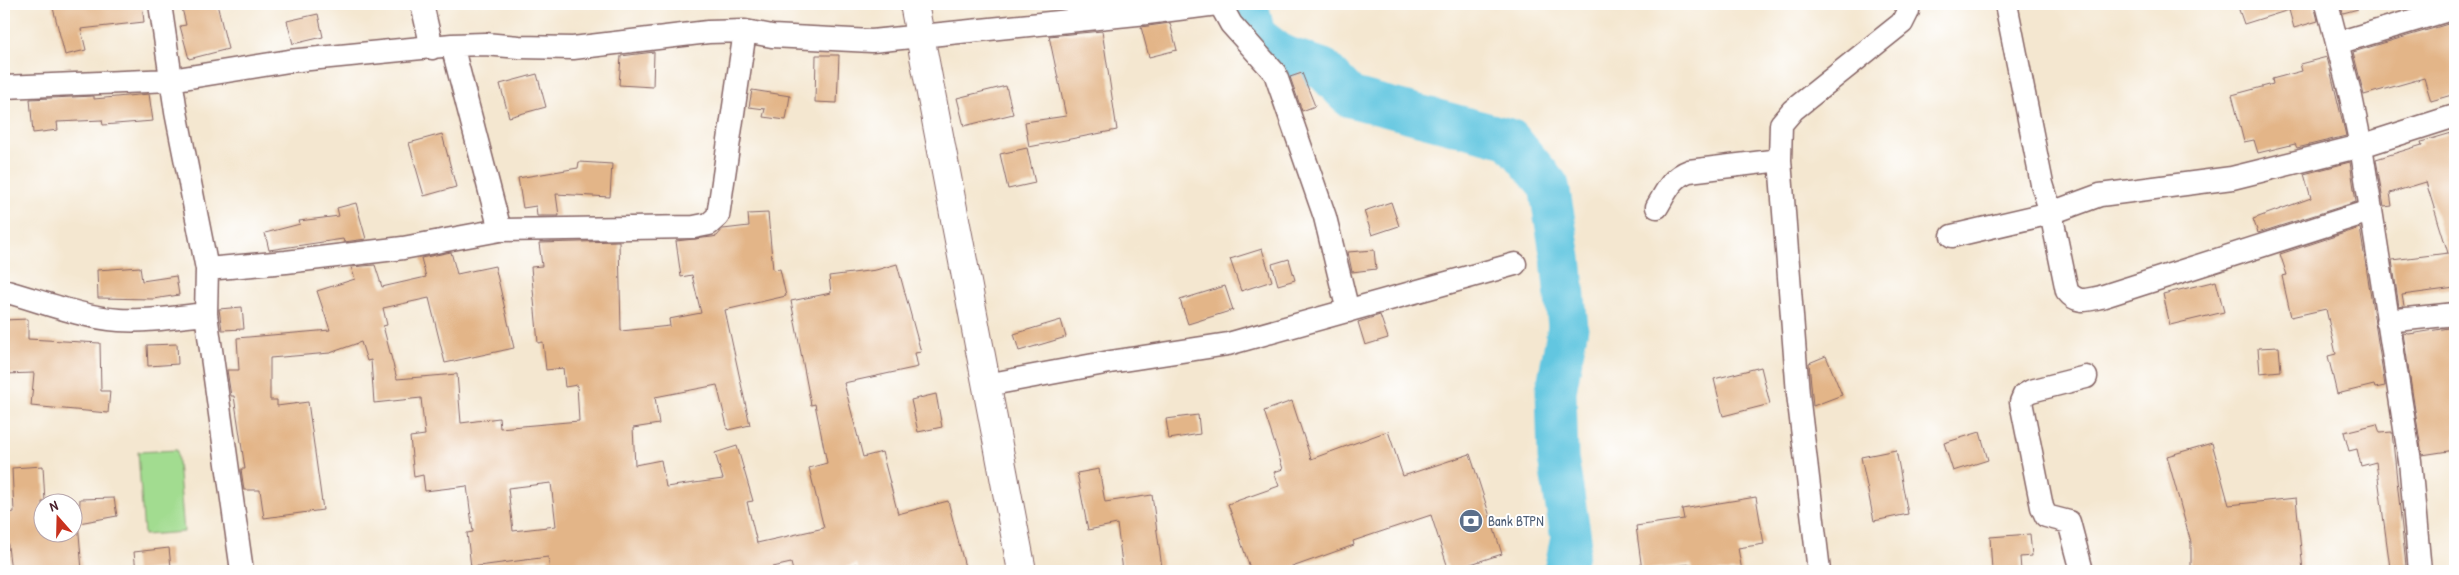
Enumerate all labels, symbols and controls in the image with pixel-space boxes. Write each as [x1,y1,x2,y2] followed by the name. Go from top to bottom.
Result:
[32,492,82,542] north arrow
[47,495,61,516] text: N
[1458,508,1484,534] bank icon: Bank BTPN
[1488,511,1544,530] place label: Bank BTPN

